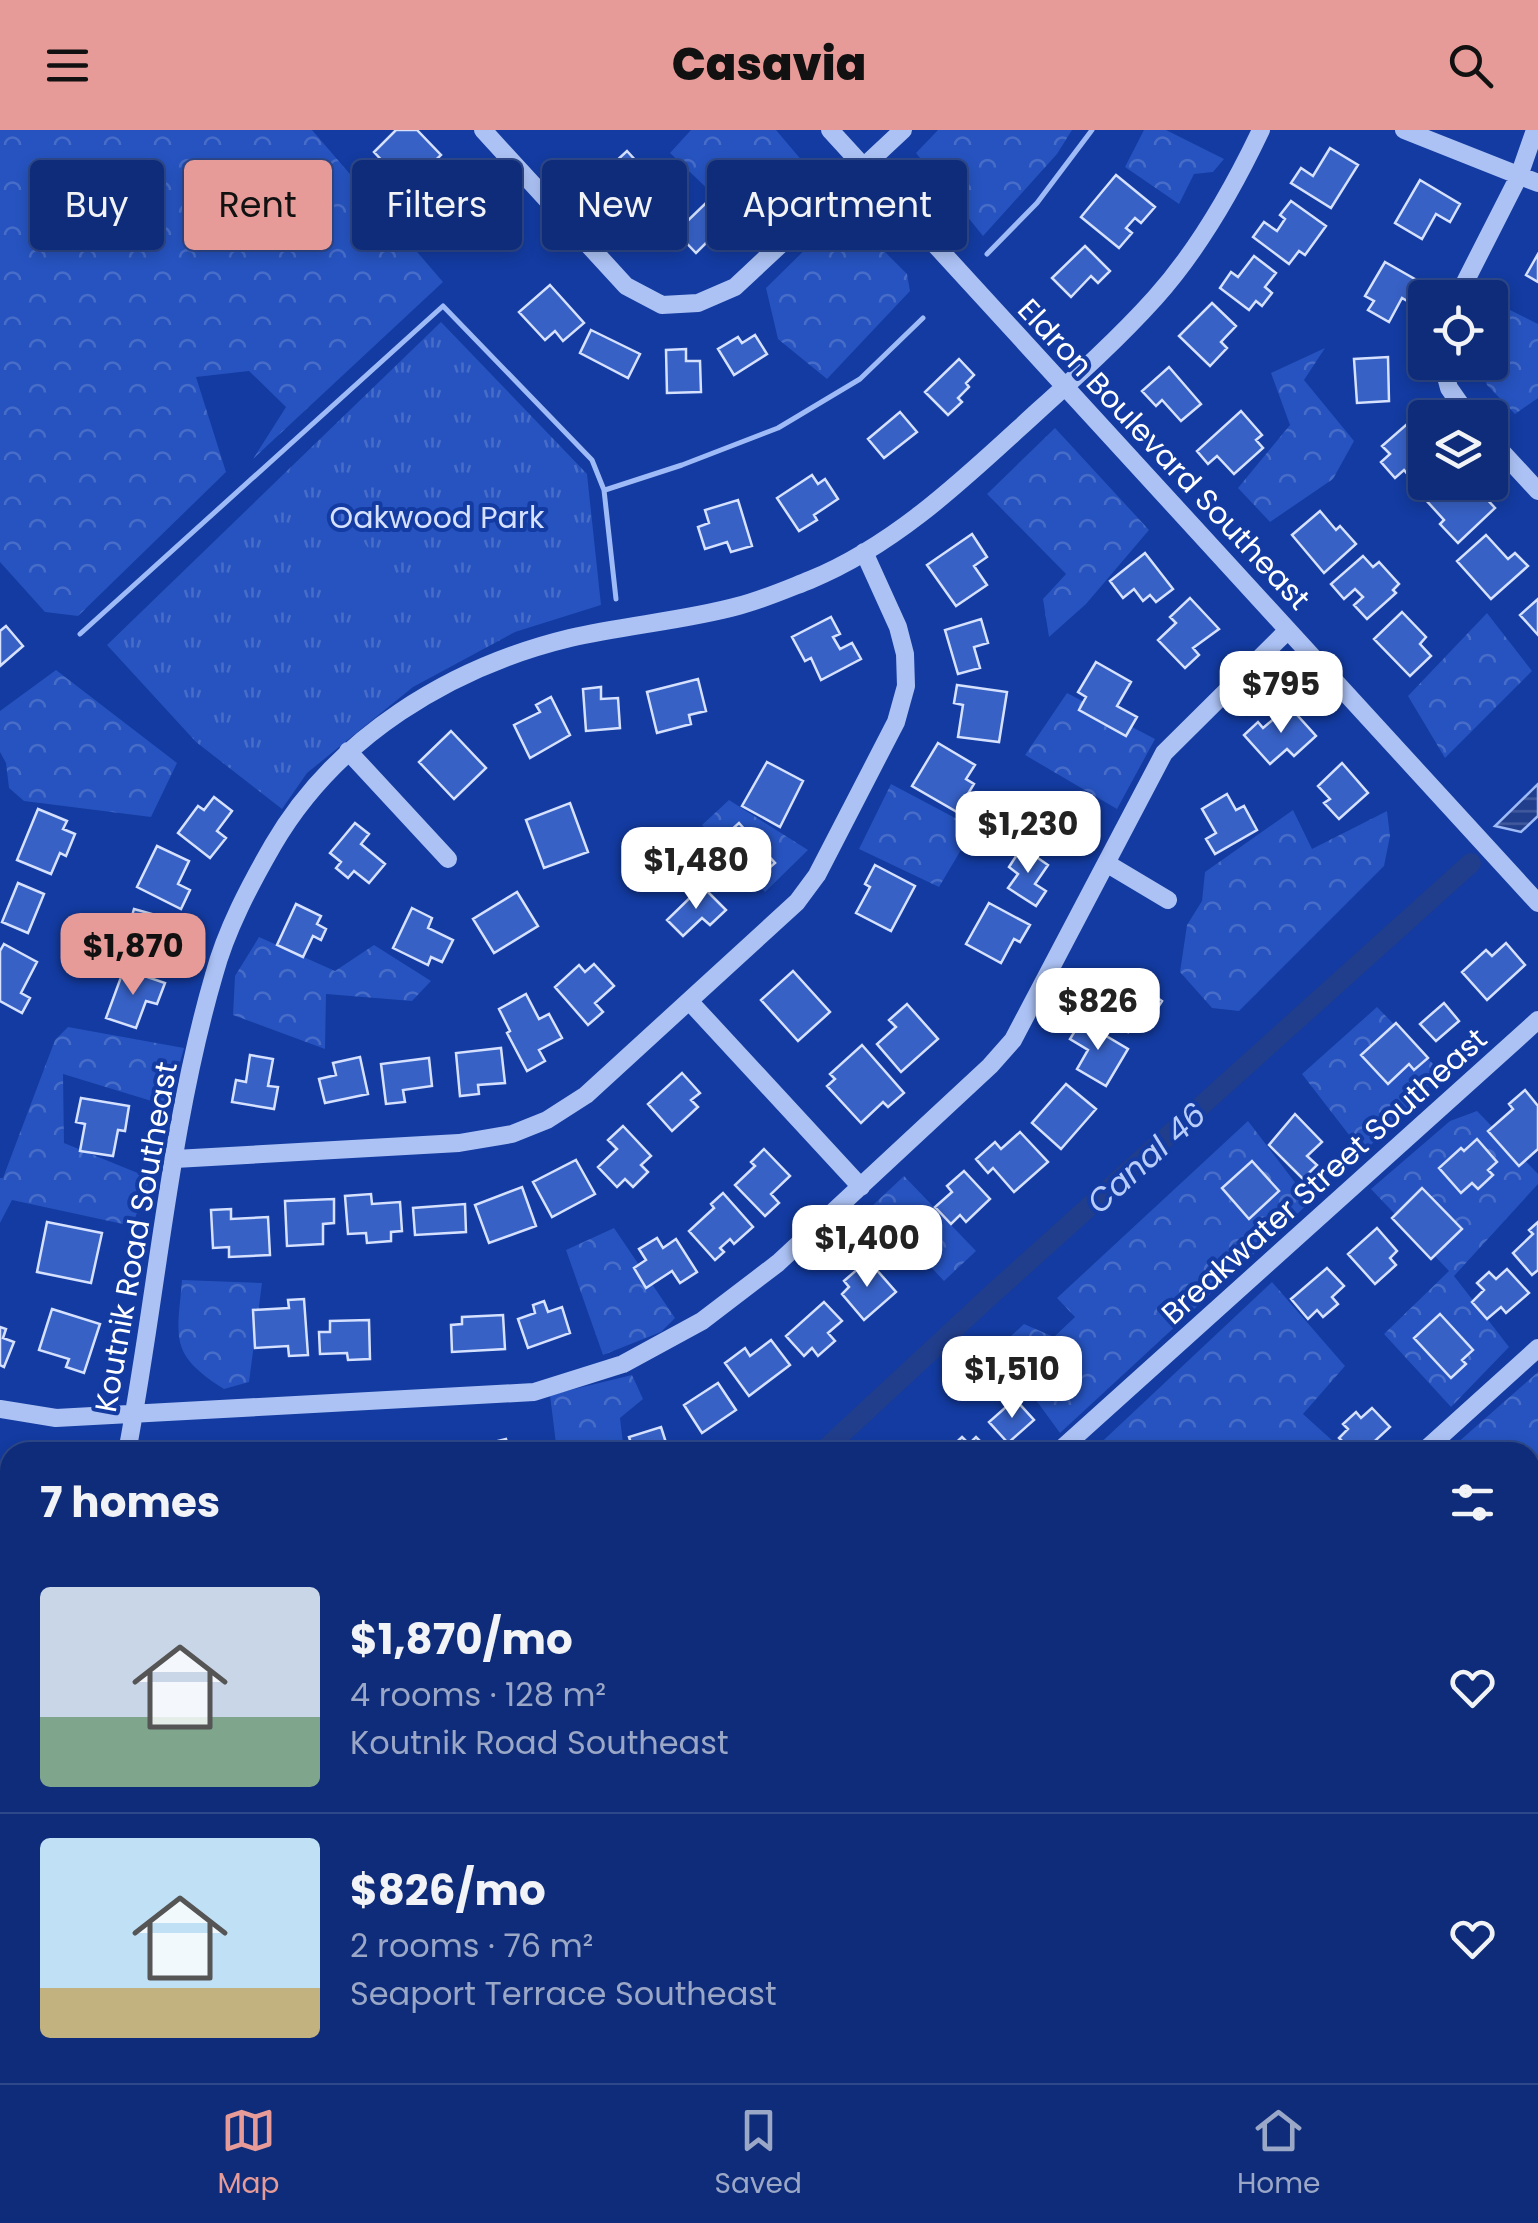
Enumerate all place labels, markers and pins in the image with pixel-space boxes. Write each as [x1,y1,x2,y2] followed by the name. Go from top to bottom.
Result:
[1222,651,1340,736] pin: $795
[947,791,1109,876] pin: $1,230
[615,827,777,912] pin: $1,480
[52,913,214,998] pin: $1,870
[1039,968,1157,1053] pin: $826
[786,1205,948,1290] pin: $1,400
[931,1336,1093,1421] pin: $1,510

